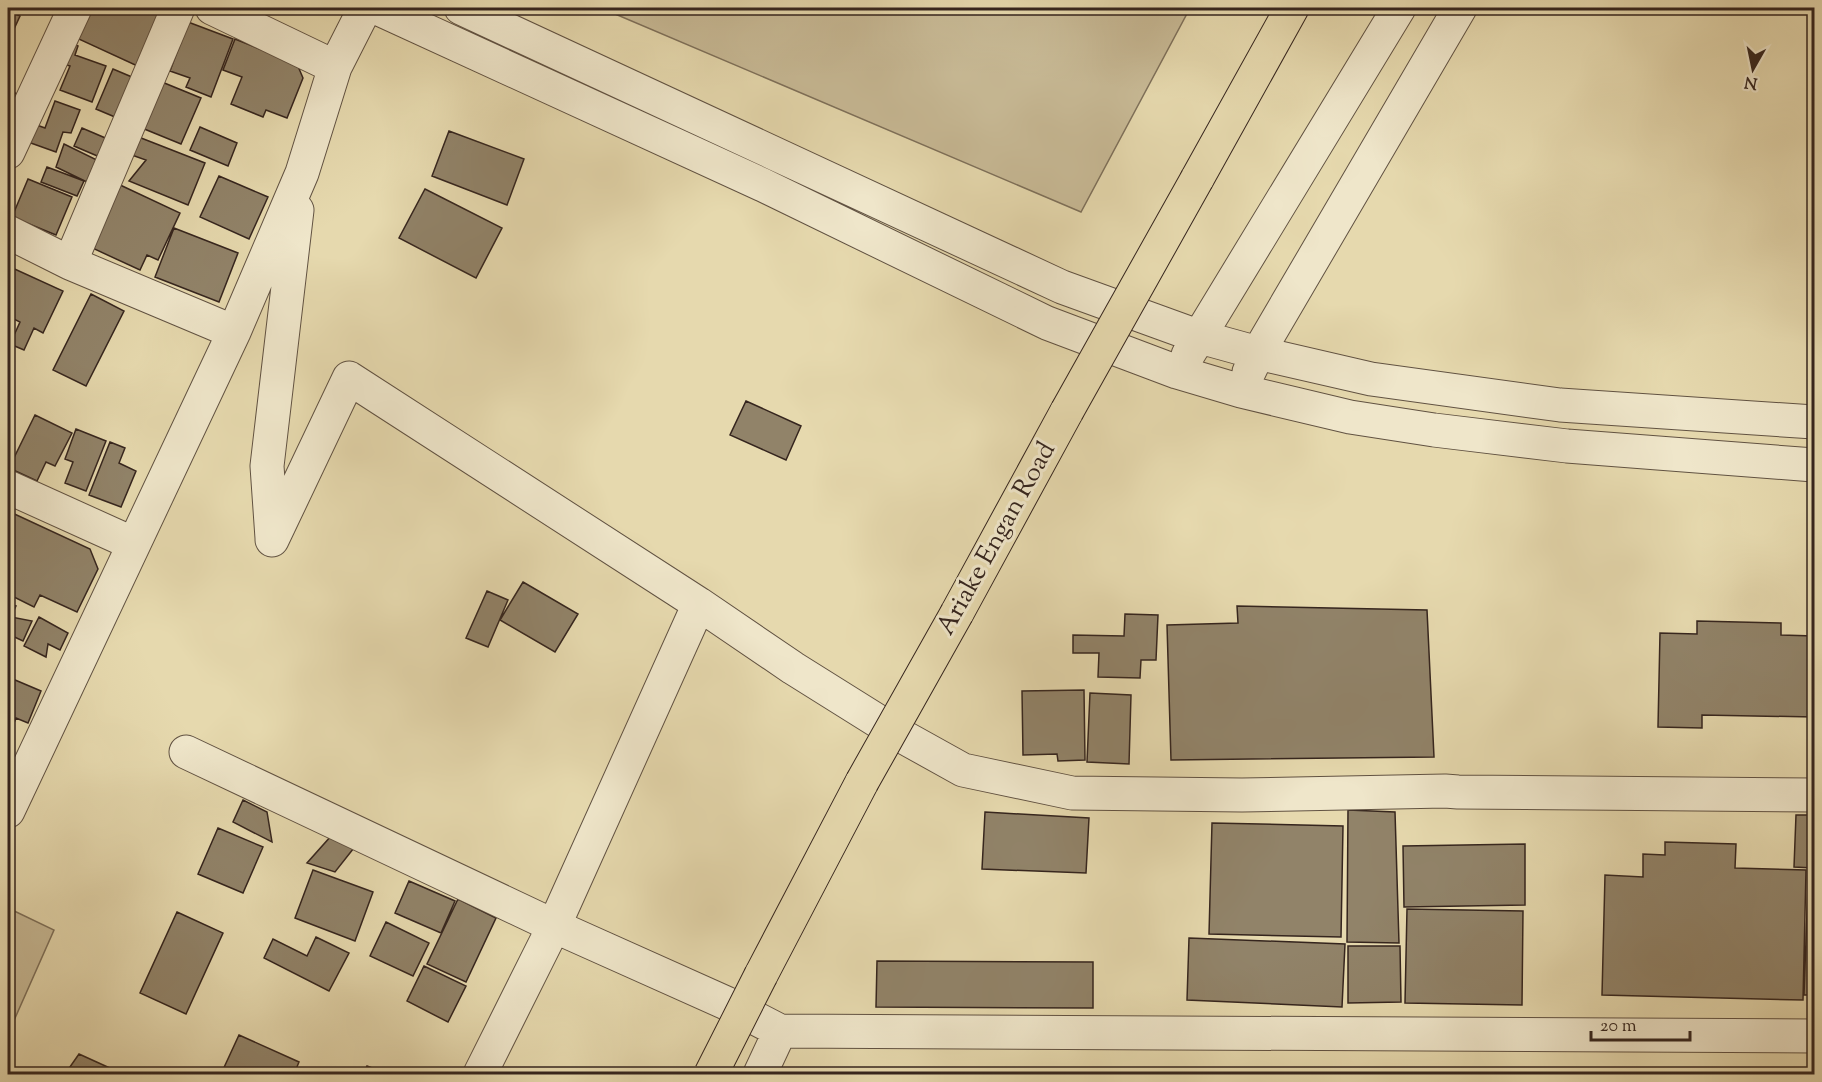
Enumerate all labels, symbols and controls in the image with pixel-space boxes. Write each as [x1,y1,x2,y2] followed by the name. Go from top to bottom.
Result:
[1723,39,1783,99] north arrow
[1743,69,1759,94] text: N
[928,435,1066,642] street label: Ariake Engan Road
[1591,1004,1690,1042] scale bar
[1600,1014,1637,1040] text: 20 m

